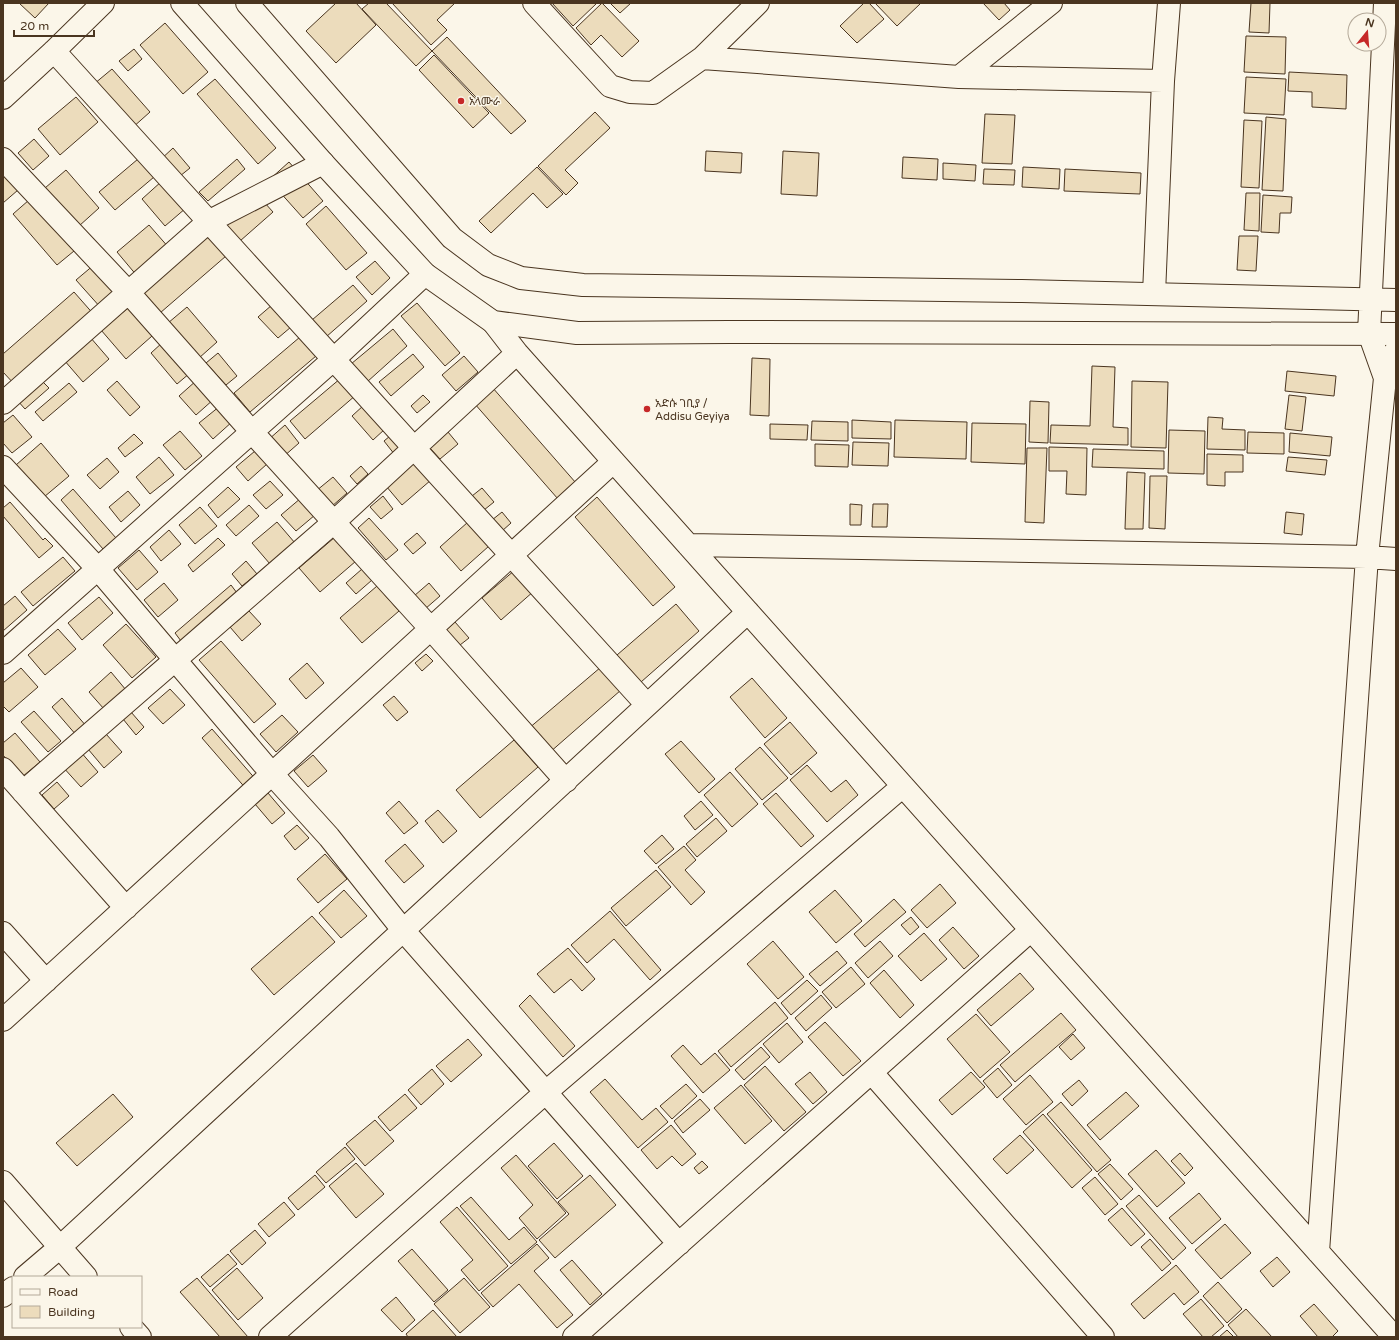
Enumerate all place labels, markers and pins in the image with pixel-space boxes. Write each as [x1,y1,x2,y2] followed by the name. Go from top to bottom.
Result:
[469,95,501,108] place label: አላሙራ
[456,96,466,106] marker: አላሙራ
[655,397,730,423] place label: አድሱ ገቢያ / Addisu Geyiya
[642,404,652,414] marker: አድሱ ገቢያ / Addisu Geyiya

